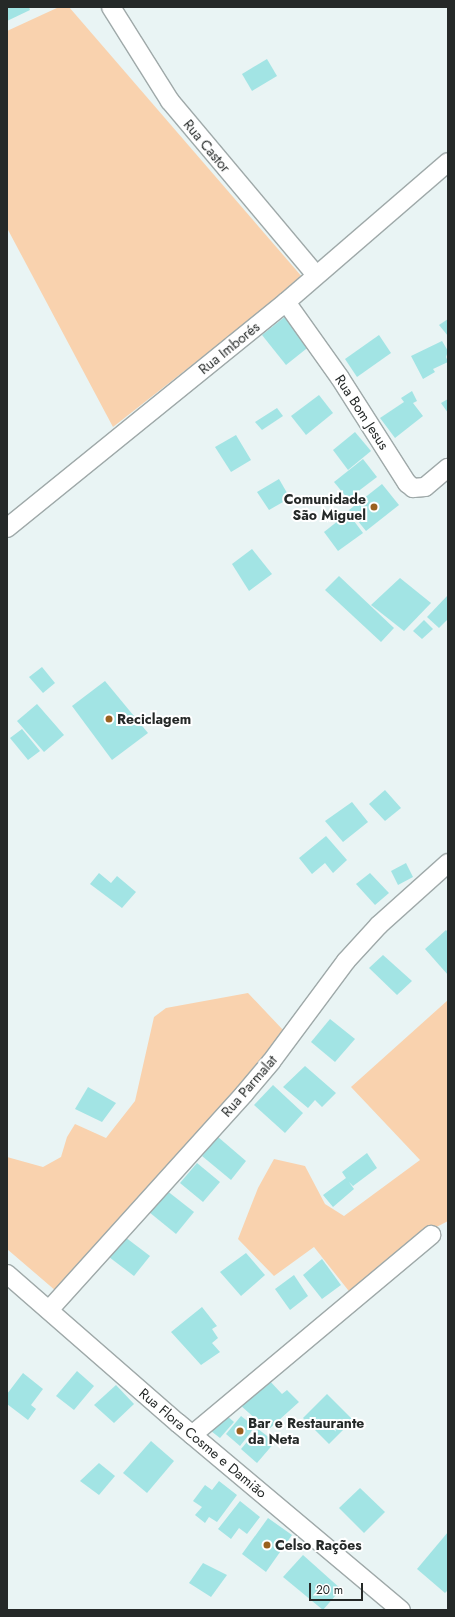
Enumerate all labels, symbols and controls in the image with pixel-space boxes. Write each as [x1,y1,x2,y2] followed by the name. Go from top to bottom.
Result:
[180,116,234,176] street label: Rua Castor
[195,318,263,378] street label: Rua Imborés
[332,371,392,453] street label: Rua Bom Jesus
[284,491,366,524] place label: Comunidade São Miguel
[369,502,379,512] marker: Comunidade São Miguel
[117,711,191,727] place label: Reciclagem
[104,714,114,724] marker: Reciclagem
[218,1052,280,1120] street label: Rua Parmalat
[136,1385,270,1501] street label: Rua Flora Cosme e Damião
[248,1415,364,1448] place label: Bar e Restaurante da Neta
[235,1426,245,1436] marker: Bar e Restaurante da Neta
[275,1537,362,1553] place label: Celso Rações
[262,1540,272,1550] marker: Celso Rações
[311,1575,365,1601] scale bar
[316,1581,343,1599] text: 20 m

